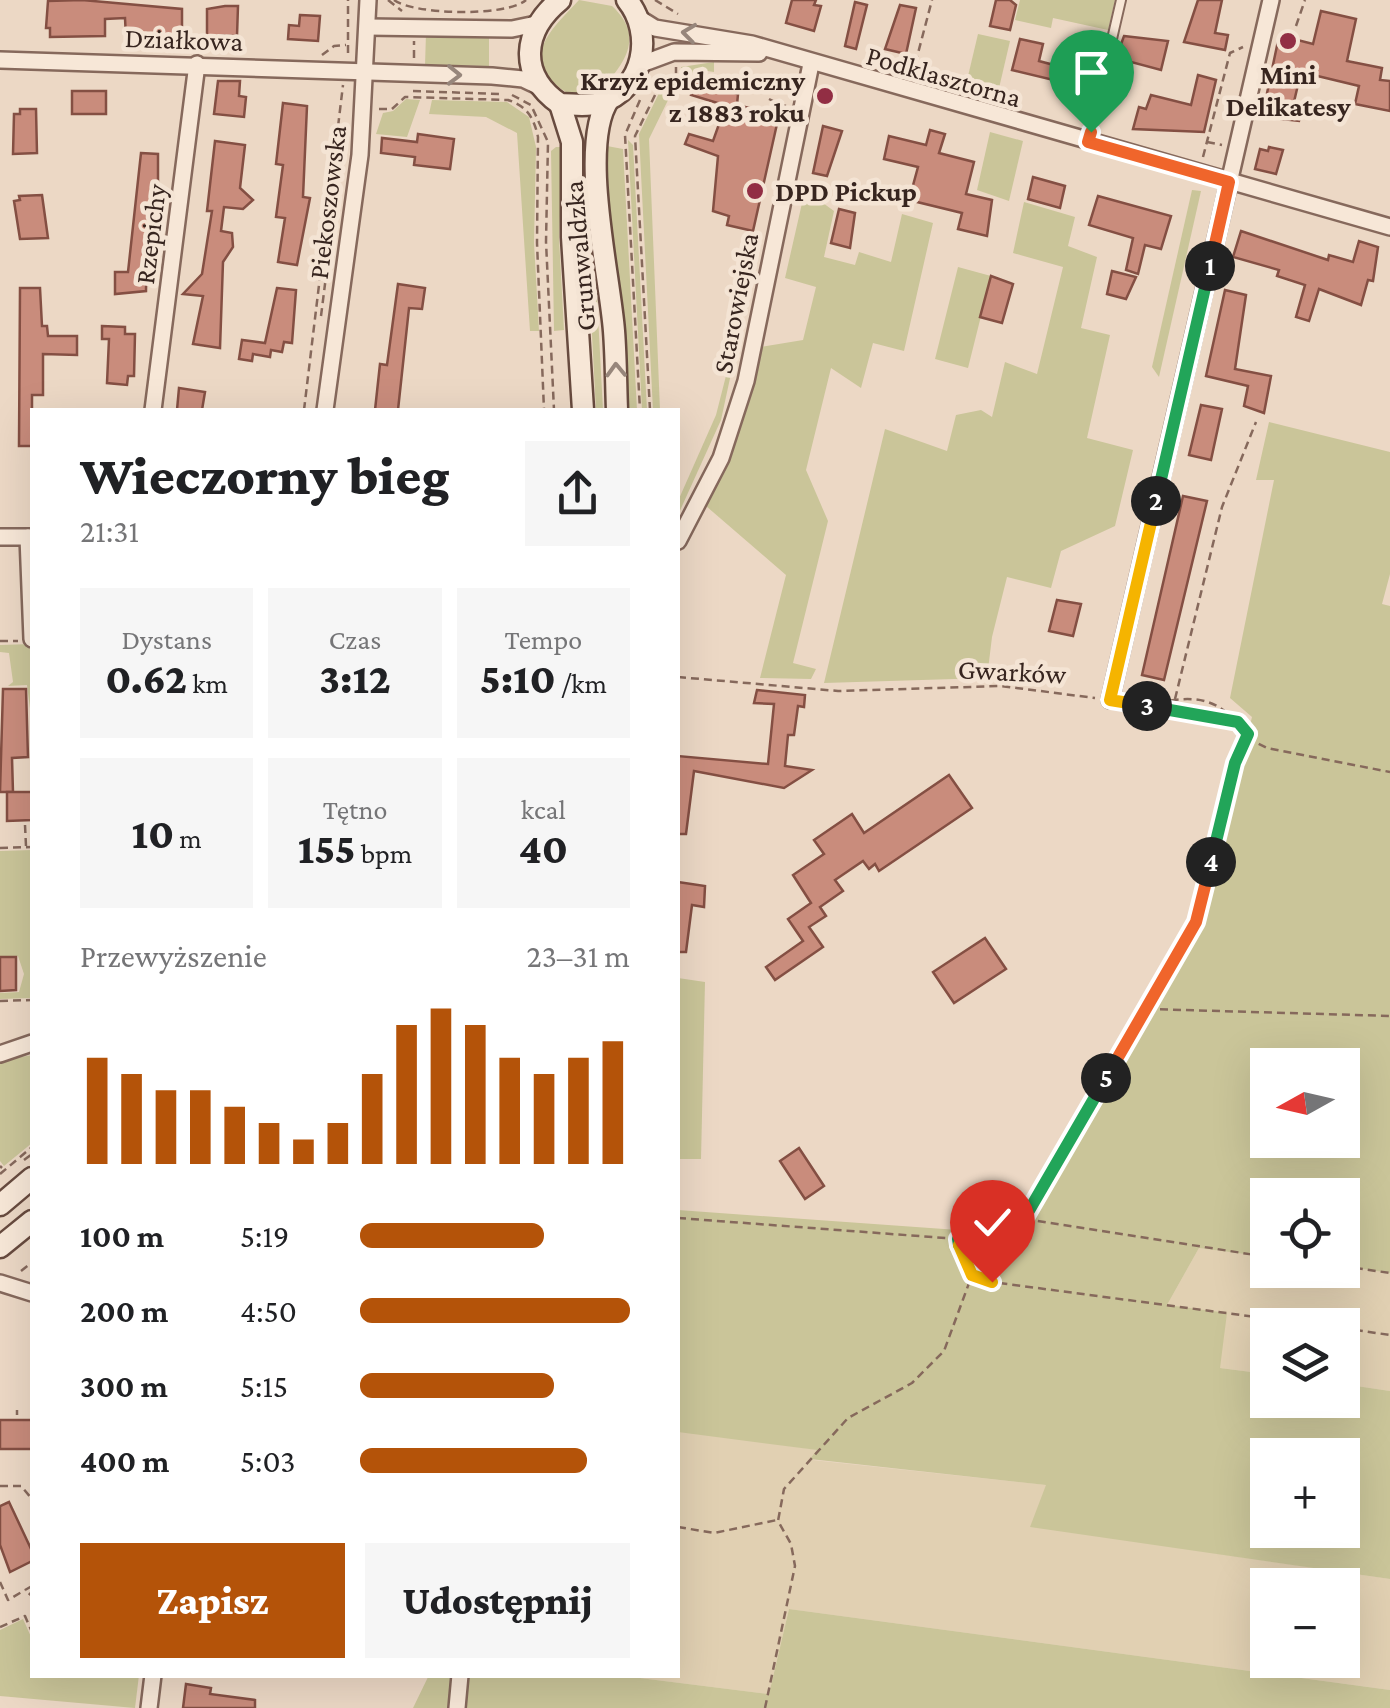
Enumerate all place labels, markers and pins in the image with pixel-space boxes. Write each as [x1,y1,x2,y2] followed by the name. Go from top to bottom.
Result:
[1049,30,1134,133] pin
[1277,30,1299,52] marker: Mini Delikatesy
[1226,59,1351,122] place label: Mini Delikatesy
[580,65,805,128] place label: Krzyż epidemiczny z 1883 roku
[814,85,836,107] marker: Krzyż epidemiczny z 1883 roku
[775,176,917,207] place label: DPD Pickup
[744,180,766,202] marker: DPD Pickup
[1185,241,1235,291] pin: 1
[1131,476,1181,526] pin: 2
[1122,681,1172,731] pin: 3
[1186,837,1236,887] pin: 4
[1081,1053,1131,1103] pin: 5
[950,1180,1035,1283] pin

